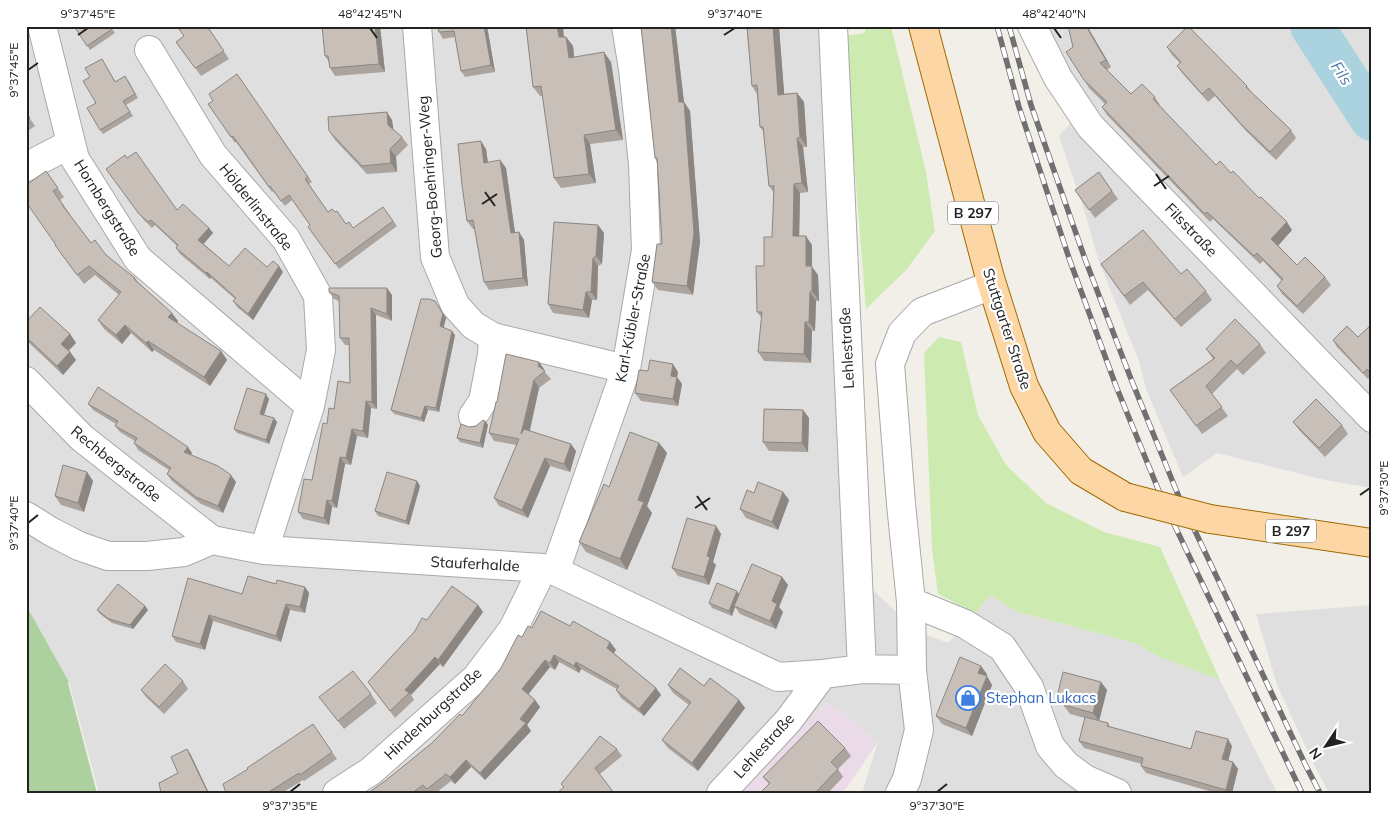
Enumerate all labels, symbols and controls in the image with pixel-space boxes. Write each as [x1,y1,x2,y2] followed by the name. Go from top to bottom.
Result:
[61,6,115,21] text: 9°37'45"E
[338,6,402,21] text: 48°42'45"N
[708,6,762,21] text: 9°37'40"E
[1022,6,1086,21] text: 48°42'40"N
[6,43,21,97] text: 9°37'45"E
[1327,57,1357,89] water label: Fils
[413,95,446,259] street label: Georg-Boehringer-Weg
[70,156,145,260] street label: Hornbergstraße
[215,159,297,254] street label: Hölderlinstraße
[1161,199,1222,261] street label: Filsstraße
[948,202,998,224] road number: B 297
[611,252,654,384] street label: Karl-Kübler-Straße
[979,266,1036,392] street label: Stuttgarter Straße
[835,307,858,389] street label: Lehlestraße
[67,421,165,506] street label: Rechbergstraße
[1376,461,1391,515] text: 9°37'30"E
[6,496,21,550] text: 9°37'40"E
[1266,520,1316,542] road number: B 297
[430,552,520,575] street label: Stauferhalde
[380,664,485,764] street label: Hindenburgstraße
[955,685,981,711] shop icon: Stephan Lukacs
[986,688,1096,707] place label: Stephan Lukacs
[729,709,798,782] street label: Lehlestraße
[1300,722,1350,772] north arrow
[1305,744,1326,763] text: N
[263,798,317,813] text: 9°37'35"E
[910,798,964,813] text: 9°37'30"E

